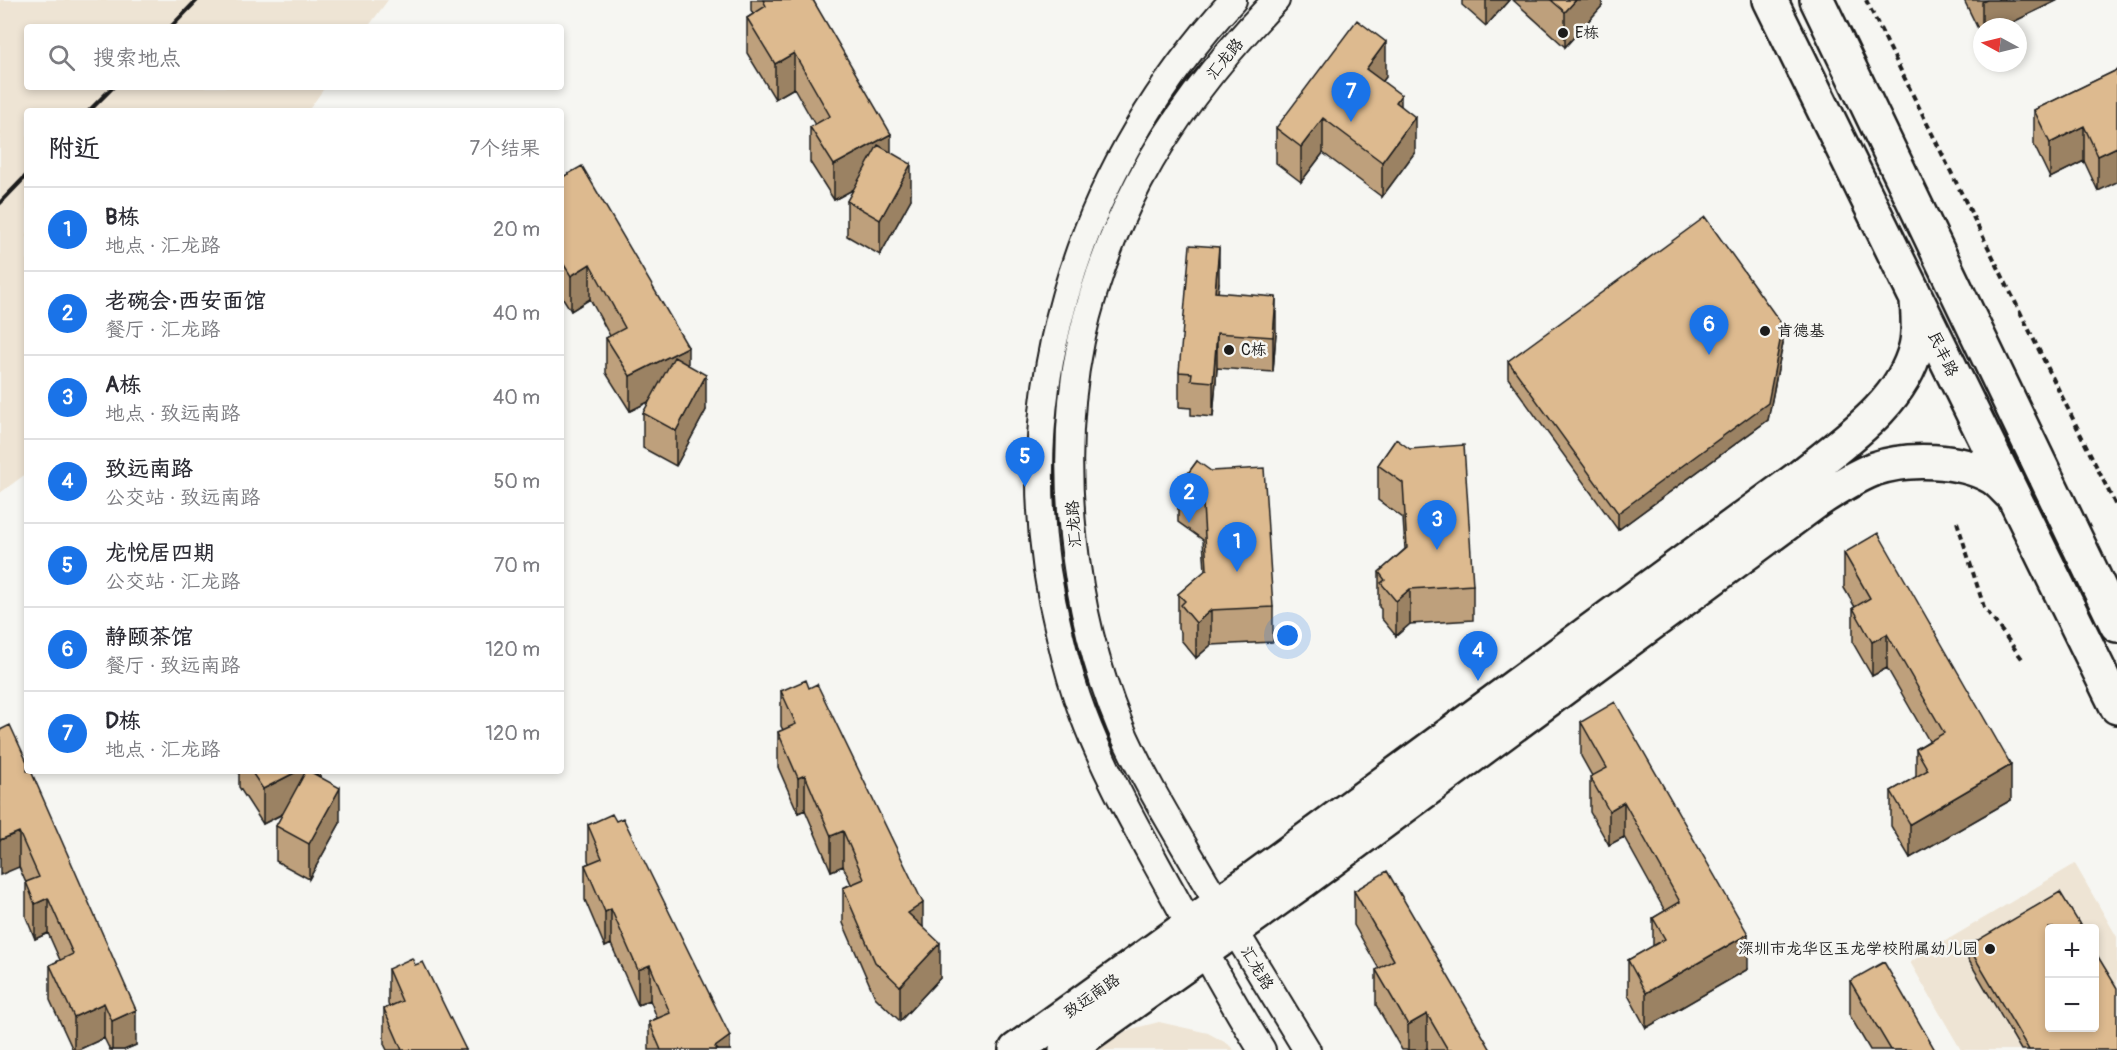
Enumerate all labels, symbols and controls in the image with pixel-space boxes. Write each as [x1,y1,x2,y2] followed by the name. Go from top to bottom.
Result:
[1973,18,2027,72] north arrow
[1575,23,1599,43] place label: E栋
[24,24,564,90] search box
[1556,26,1570,40] marker: E栋
[1202,34,1248,84] street label: 汇龙路
[45,41,78,74] icon: search
[93,44,181,72] text: 搜索地点
[1332,72,1370,122] pin: 7
[48,133,100,165] text: 附近
[469,136,540,161] text: 7个结果
[105,203,139,231] text: B栋
[64,217,71,242] text: 1
[493,217,540,242] text: 20 m
[105,233,220,258] text: 地点 · 汇龙路
[105,287,266,315] text: 老碗会·西安面馆
[62,301,73,326] text: 2
[493,301,540,326] text: 40 m
[1690,306,1728,355] pin: 6
[105,317,220,342] text: 餐厅 · 汇龙路
[1777,321,1825,341] place label: 肯德基
[1758,324,1772,338] marker: 肯德基
[1923,328,1963,380] street label: 民丰路
[1241,340,1267,360] place label: C栋
[1222,343,1236,357] marker: C栋
[105,371,141,399] text: A栋
[62,385,73,410] text: 3
[493,385,540,410] text: 40 m
[105,401,240,426] text: 地点 · 致远南路
[1006,438,1044,487] pin: 5
[105,455,193,483] text: 致远南路
[62,469,73,494] text: 4
[493,469,540,494] text: 50 m
[1170,474,1208,523] pin: 2
[105,485,260,510] text: 公交站 · 致远南路
[1062,499,1086,549] street label: 汇龙路
[1418,500,1456,550] pin: 3
[1218,522,1256,572] pin: 1
[105,539,215,567] text: 龙悦居四期
[62,553,73,578] text: 5
[494,553,540,578] text: 70 m
[105,569,240,594] text: 公交站 · 汇龙路
[1273,621,1302,650] your location
[105,623,193,651] text: 静颐茶馆
[1458,632,1498,681] pin: 4
[62,637,73,662] text: 6
[485,637,540,662] text: 120 m
[105,653,240,678] text: 餐厅 · 致远南路
[105,707,141,735] text: D栋
[62,721,73,746] text: 7
[485,721,540,746] text: 120 m
[105,737,220,762] text: 地点 · 汇龙路
[2045,924,2099,1032] map controls
[2045,924,2099,978] button: +
[1738,939,1978,959] place label: 深圳市龙华区玉龙学校附属幼儿园
[1236,942,1278,994] street label: 汇龙路
[1983,942,1997,956] marker: 深圳市龙华区玉龙学校附属幼儿园
[1060,969,1124,1023] street label: 致远南路
[2045,978,2099,1032] button: −

